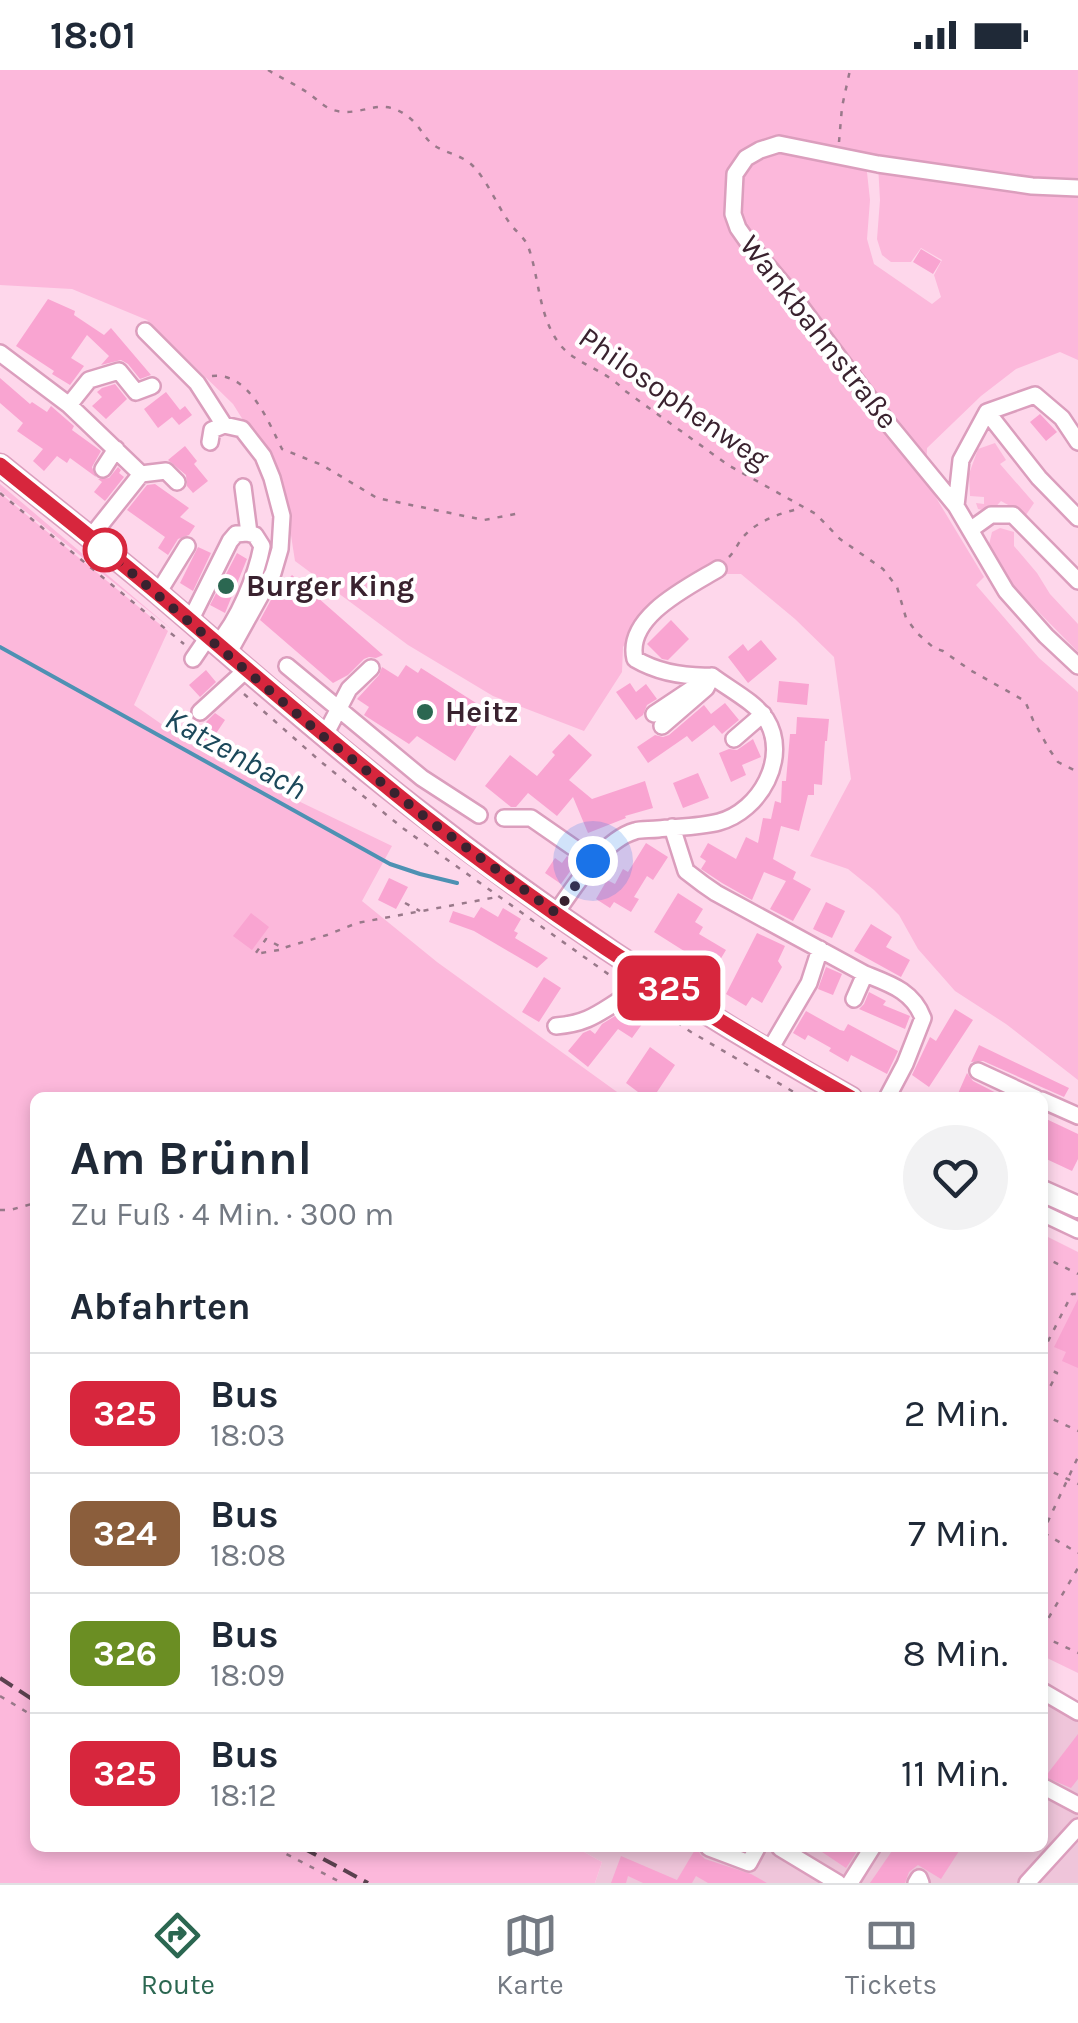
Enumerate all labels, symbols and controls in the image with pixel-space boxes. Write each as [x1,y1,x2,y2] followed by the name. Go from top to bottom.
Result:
[50,13,136,58] text: 18:01
[732,228,906,436] street label: Wankbahnstraße
[572,319,776,477] street label: Philosophenweg
[84,529,126,571] unlabelled marker
[246,568,414,604] place label: Burger King
[215,575,237,597] marker: Burger King
[445,694,519,730] place label: Heitz
[159,700,313,807] water label: Katzenbach
[414,701,436,723] marker: Heitz
[568,836,618,886] your location
[612,956,726,1020] line badge: 325
[637,968,701,1009] text: 325
[903,1125,1008,1230] button: heart
[70,1130,312,1186] text: Am Brünnl
[70,1196,394,1233] text: Zu Fuß · 4 Min. · 300 m
[70,1284,251,1329] text: Abfahrten
[210,1372,279,1417] text: Bus
[904,1391,1008,1436] text: 2 Min.
[93,1393,157,1434] text: 325
[210,1417,286,1454] text: 18:03
[210,1492,279,1537] text: Bus
[908,1511,1008,1556] text: 7 Min.
[93,1513,157,1554] text: 324
[210,1537,286,1574] text: 18:08
[210,1612,279,1657] text: Bus
[902,1631,1008,1676] text: 8 Min.
[93,1633,157,1674] text: 326
[210,1657,285,1694] text: 18:09
[210,1732,279,1777] text: Bus
[901,1751,1008,1796] text: 11 Min.
[93,1753,157,1794] text: 325
[210,1777,277,1814] text: 18:12
[141,1908,215,2001] tab: Route
[496,1908,564,2001] tab: Karte
[845,1908,937,2001] tab: Tickets

